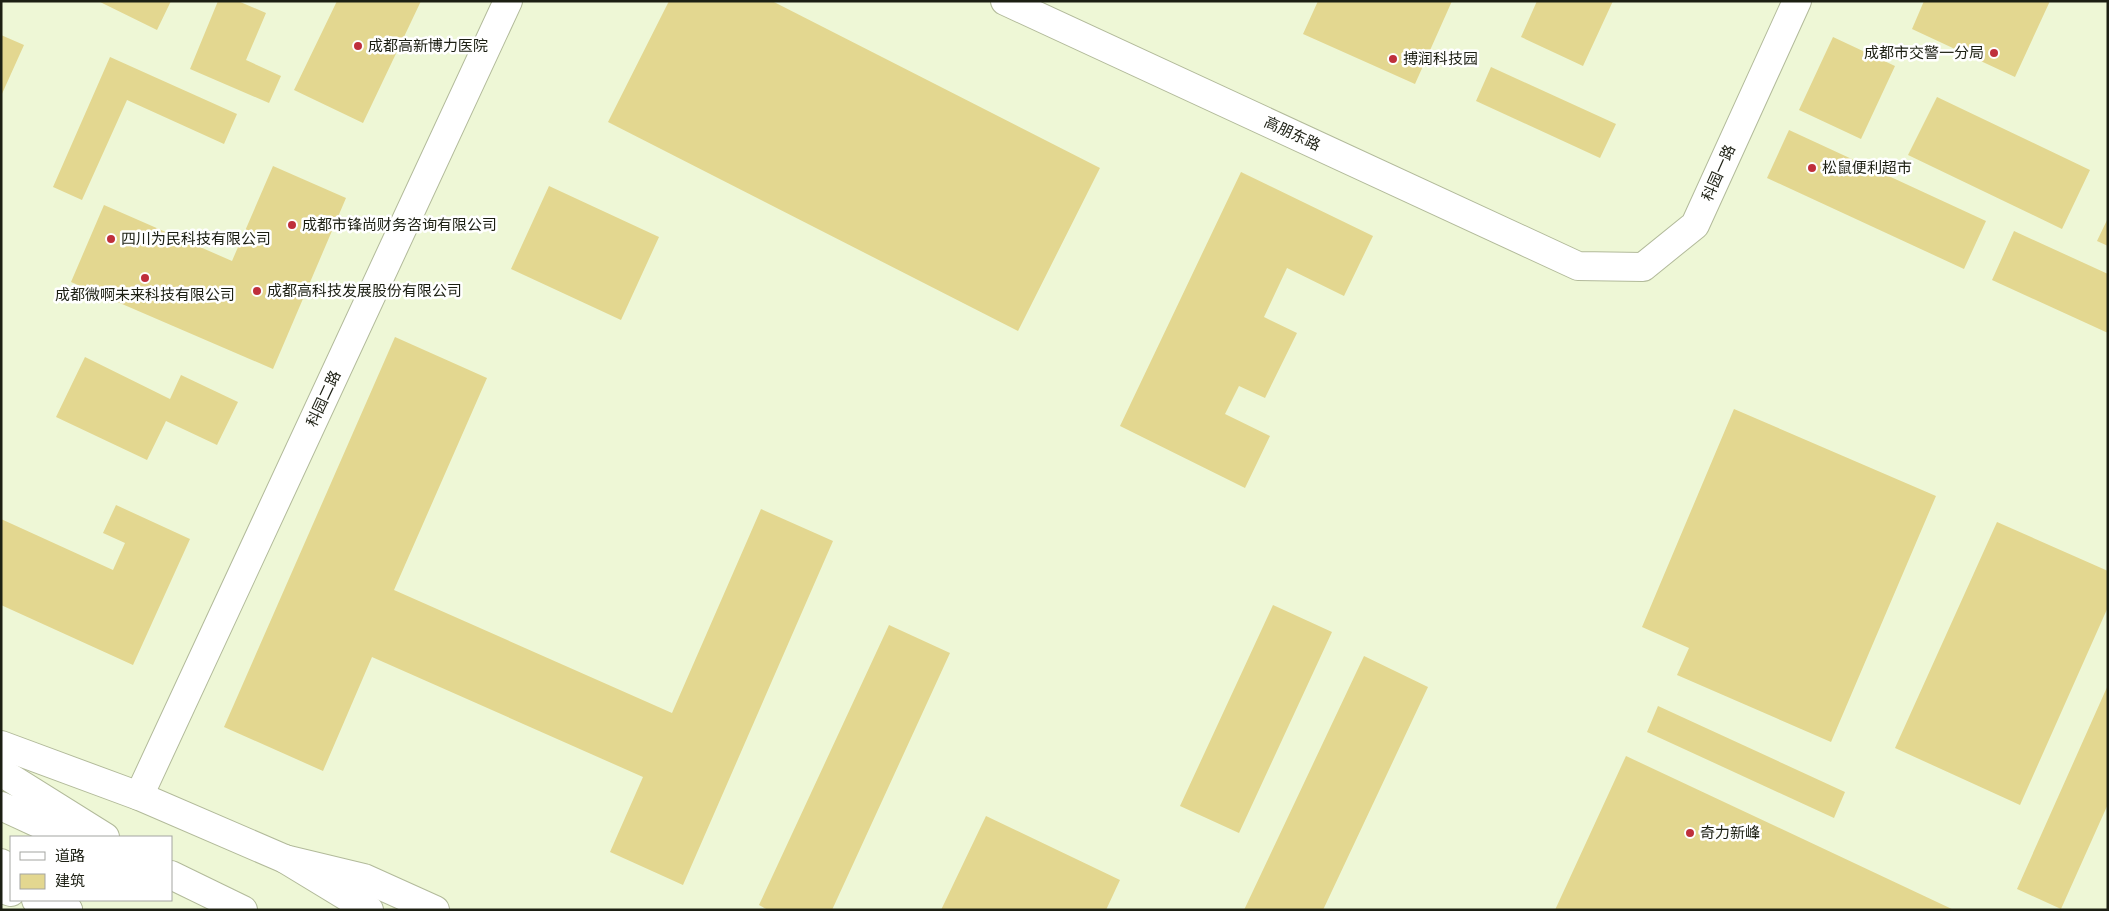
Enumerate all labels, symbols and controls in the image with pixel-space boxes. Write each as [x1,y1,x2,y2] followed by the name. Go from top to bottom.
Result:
[368,37,488,54] place label: 成都高新博力医院
[352,40,364,52] marker: 成都高新博力医院
[1864,45,1984,61] place label: 成都市交警一分局
[1988,47,2000,59] marker: 成都市交警一分局
[1403,51,1478,67] place label: 搏润科技园
[1387,53,1399,65] marker: 搏润科技园
[1262,114,1323,153] street label: 高朋东路
[1699,142,1738,203] street label: 科园一路
[1822,160,1912,176] place label: 松鼠便利超市
[1806,162,1818,174] marker: 松鼠便利超市
[302,217,497,233] place label: 成都市锋尚财务咨询有限公司
[286,219,298,231] marker: 成都市锋尚财务咨询有限公司
[121,231,271,247] place label: 四川为民科技有限公司
[105,233,117,245] marker: 四川为民科技有限公司
[139,272,151,284] marker: 成都微啊未来科技有限公司
[267,283,462,299] place label: 成都高科技发展股份有限公司
[251,285,263,297] marker: 成都高科技发展股份有限公司
[55,287,235,303] place label: 成都微啊未来科技有限公司
[304,368,343,429] street label: 科园二路
[1700,824,1760,841] place label: 奇力新峰
[1684,827,1696,839] marker: 奇力新峰
[10,836,172,901] legend
[55,848,85,864] text: 道路
[55,873,85,889] text: 建筑

